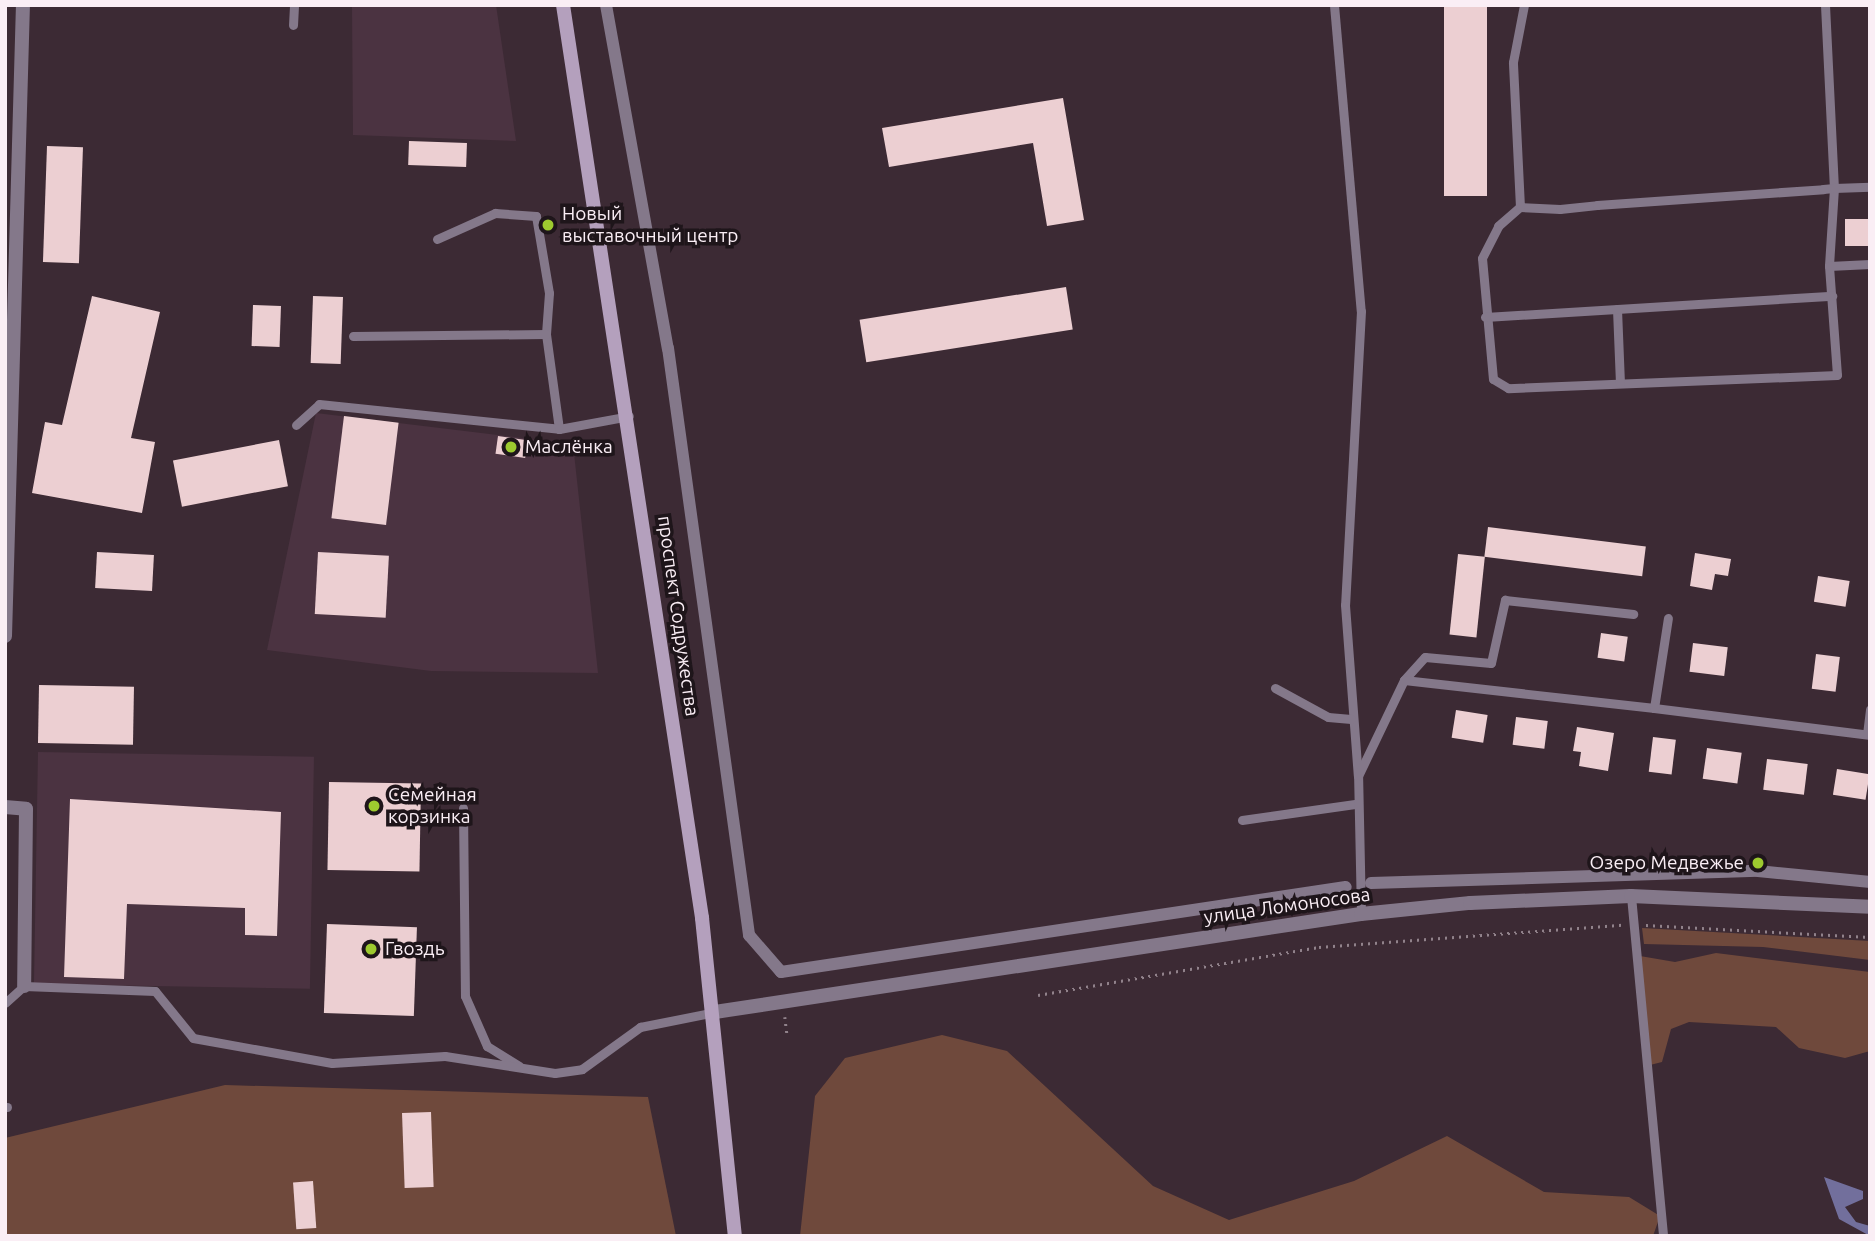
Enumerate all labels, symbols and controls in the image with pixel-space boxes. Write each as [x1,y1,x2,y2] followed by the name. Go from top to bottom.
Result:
[562,203,738,247] place label: Новый выставочный центр
[540,217,556,233] marker: Новый выставочный центр
[525,436,613,458] place label: Маслёнка
[503,439,519,455] marker: Маслёнка
[653,514,703,718] street label: проспект Содружества
[388,784,477,828] place label: Семейная корзинка
[366,798,382,814] marker: Семейная корзинка
[1590,852,1744,874] place label: Озеро Медвежье
[1750,855,1766,871] marker: Озеро Медвежье
[1202,883,1372,929] street label: улица Ломоносова
[385,938,445,960] place label: Гвоздь
[363,941,379,957] marker: Гвоздь

